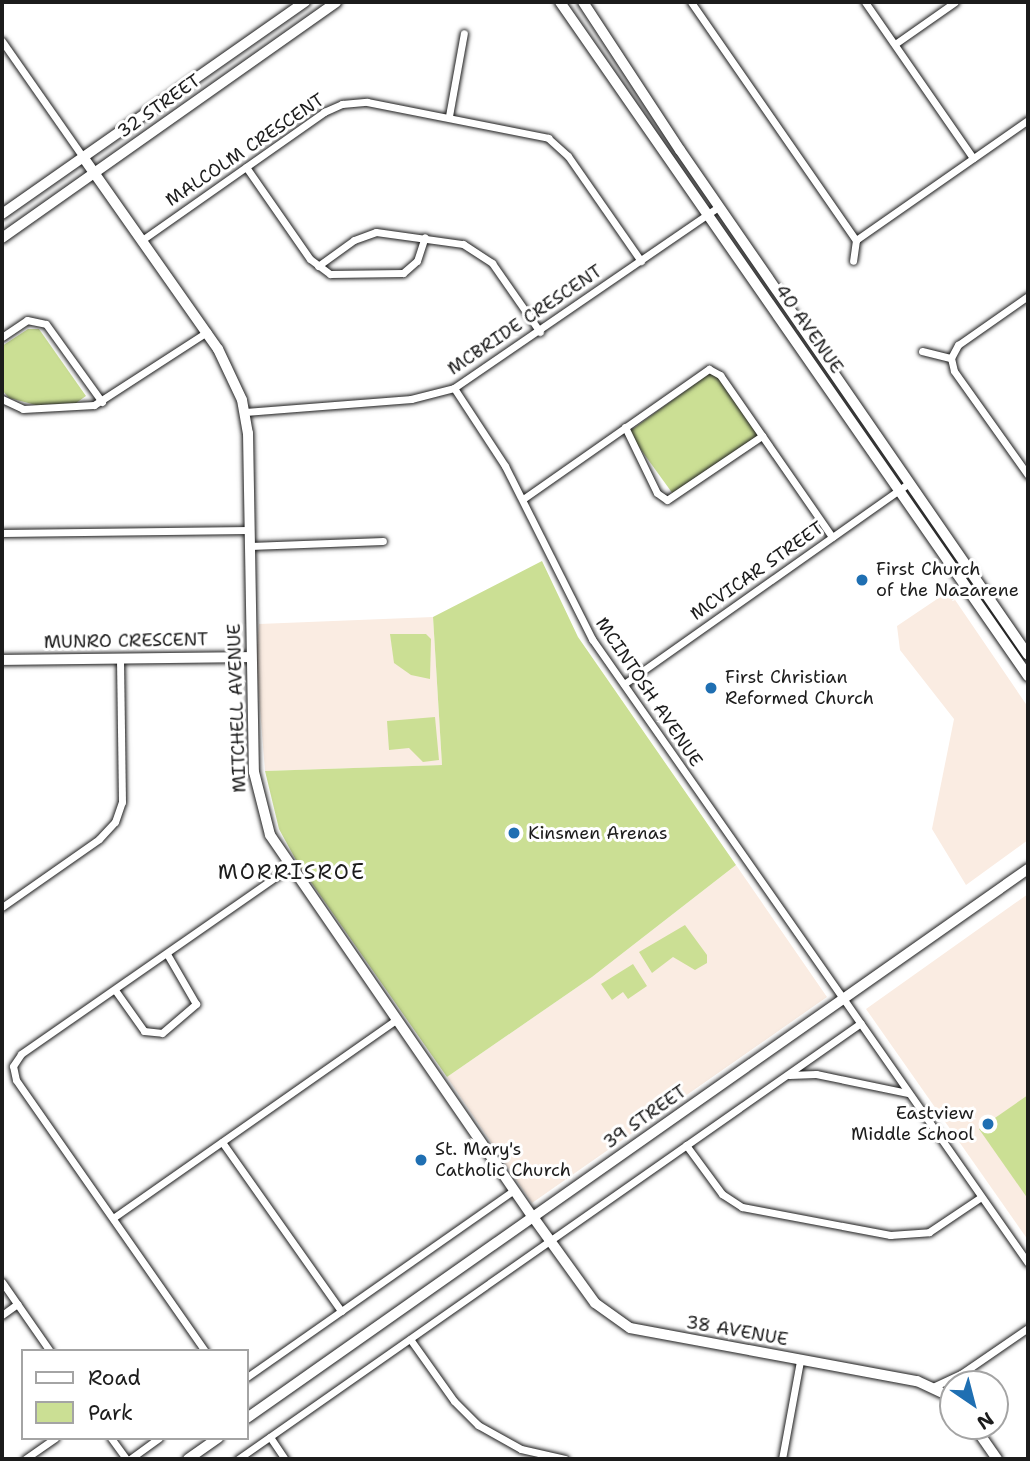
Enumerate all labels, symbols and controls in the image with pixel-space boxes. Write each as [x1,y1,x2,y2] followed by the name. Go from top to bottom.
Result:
[113,70,205,142] street label: 32 STREET
[162,89,328,211] street label: MALCOLM CRESCENT
[444,260,606,380] street label: MCBRIDE CRESCENT
[770,280,848,378] street label: 40 AVENUE
[686,517,828,625] street label: MCVICAR STREET
[876,559,1019,602] place label: First Church of the Nazarene
[854,572,870,588] marker: First Church of the Nazarene
[591,613,707,771] street label: MCINTOSH AVENUE
[223,623,251,793] street label: MITCHELL AVENUE
[44,629,208,653] street label: MUNRO CRESCENT
[725,667,874,710] place label: First Christian Reformed Church
[703,680,719,696] marker: First Christian Reformed Church
[528,822,668,844] place label: Kinsmen Arenas
[506,825,522,841] marker: Kinsmen Arenas
[219,859,365,885] district label: MORRISROE
[599,1081,691,1153] street label: 39 STREET
[851,1103,974,1146] place label: Eastview Middle School
[980,1116,996,1132] marker: Eastview Middle School
[435,1139,571,1182] place label: St. Mary's Catholic Church
[413,1152,429,1168] marker: St. Mary's Catholic Church
[684,1311,790,1351] street label: 38 AVENUE
[21,1349,248,1440] legend
[88,1364,141,1392] text: Road
[939,1370,1009,1440] north arrow
[88,1399,133,1427] text: Park
[972,1406,999,1436] text: N

